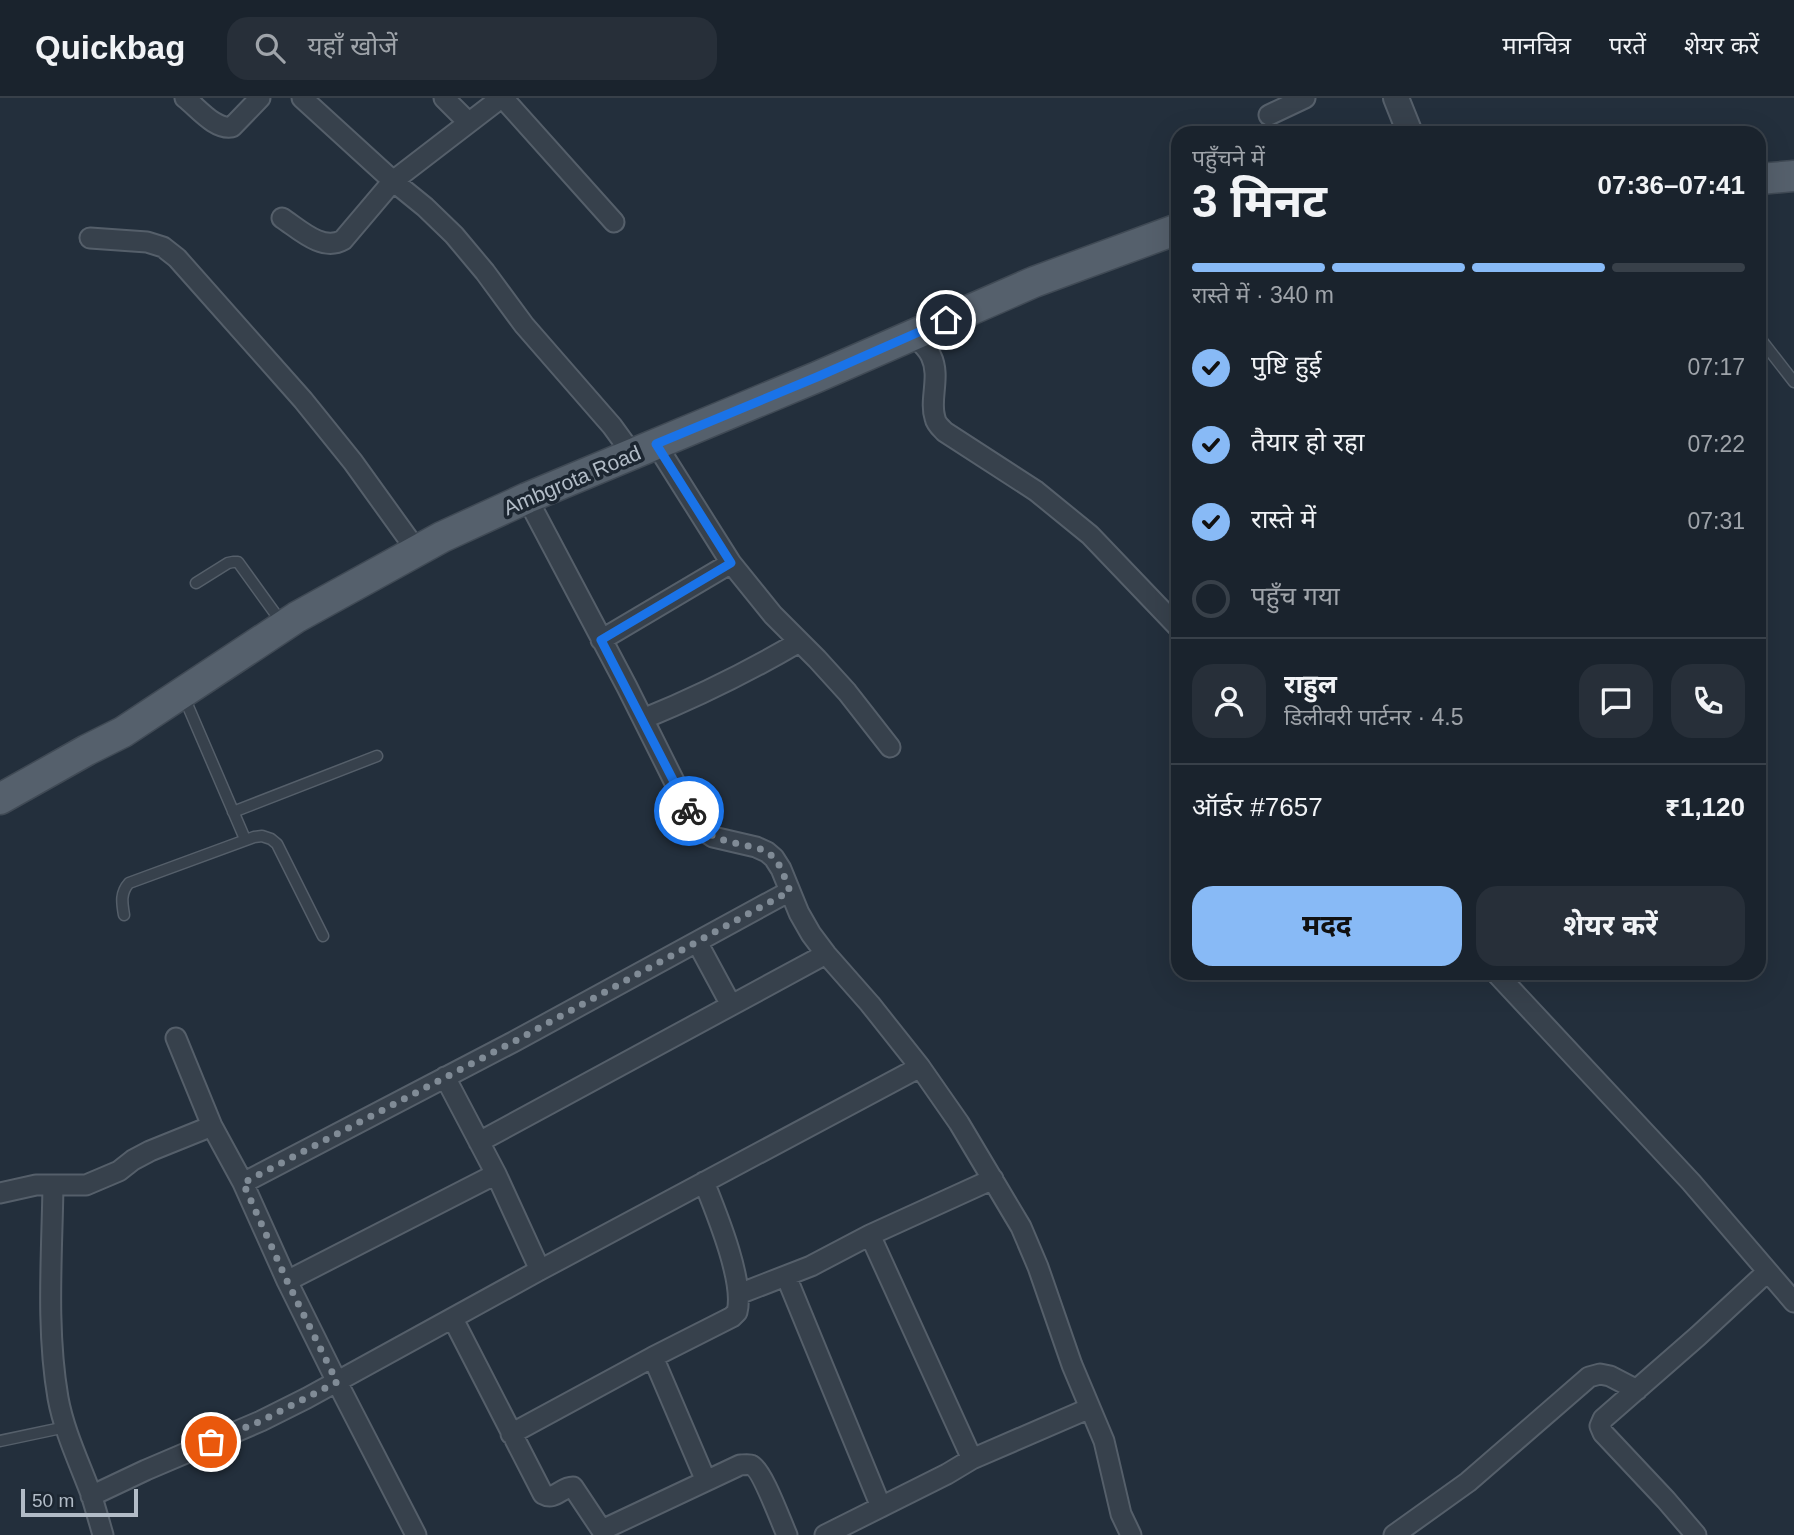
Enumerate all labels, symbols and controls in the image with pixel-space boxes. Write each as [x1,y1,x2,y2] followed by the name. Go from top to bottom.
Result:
[227,17,717,80] search box
[35,29,185,66] text: Quickbag
[251,29,289,67] icon: search
[307,31,398,61] text: यहाँ खोजें
[1502,32,1571,59] text: मानचित्र
[1609,32,1646,59] text: परतें
[1684,32,1759,59] text: शेयर करें
[1192,145,1265,171] text: पहुँचने में
[1598,170,1745,200] text: 07:36–07:41
[1192,175,1327,227] text: 3 मिनट
[1192,282,1334,308] text: रास्ते में · 340 m
[916,290,976,350] pin
[927,301,965,339] icon: home
[1192,349,1230,387] icon: check
[1251,350,1321,380] text: पुष्टि हुई
[1687,354,1745,380] text: 07:17
[1192,426,1230,464] icon: check
[1251,427,1364,457] text: तैयार हो रहा
[1687,431,1745,457] text: 07:22
[500,441,644,519] street label: Ambgrota Road
[1192,503,1230,541] icon: check
[1251,504,1316,534] text: रास्ते में
[1687,508,1745,534] text: 07:31
[1251,581,1340,611] text: पहुँच गया
[1192,664,1266,738] button: person
[1579,664,1653,738] button: chat
[1671,664,1745,738] button: phone
[1284,669,1337,699] text: राहुल
[1284,704,1464,730] text: डिलीवरी पार्टनर · 4.5
[654,776,724,846] courier
[670,792,708,830] icon: bike
[1192,792,1323,822] text: ऑर्डर #7657
[1665,792,1745,822] text: ₹1,120
[1192,886,1462,966] button: मदद
[1476,886,1745,966] button: शेयर करें
[181,1412,241,1472] pin
[192,1423,230,1461] icon: bag
[21,1486,138,1518] scale bar
[32,1490,74,1511] text: 50 m

